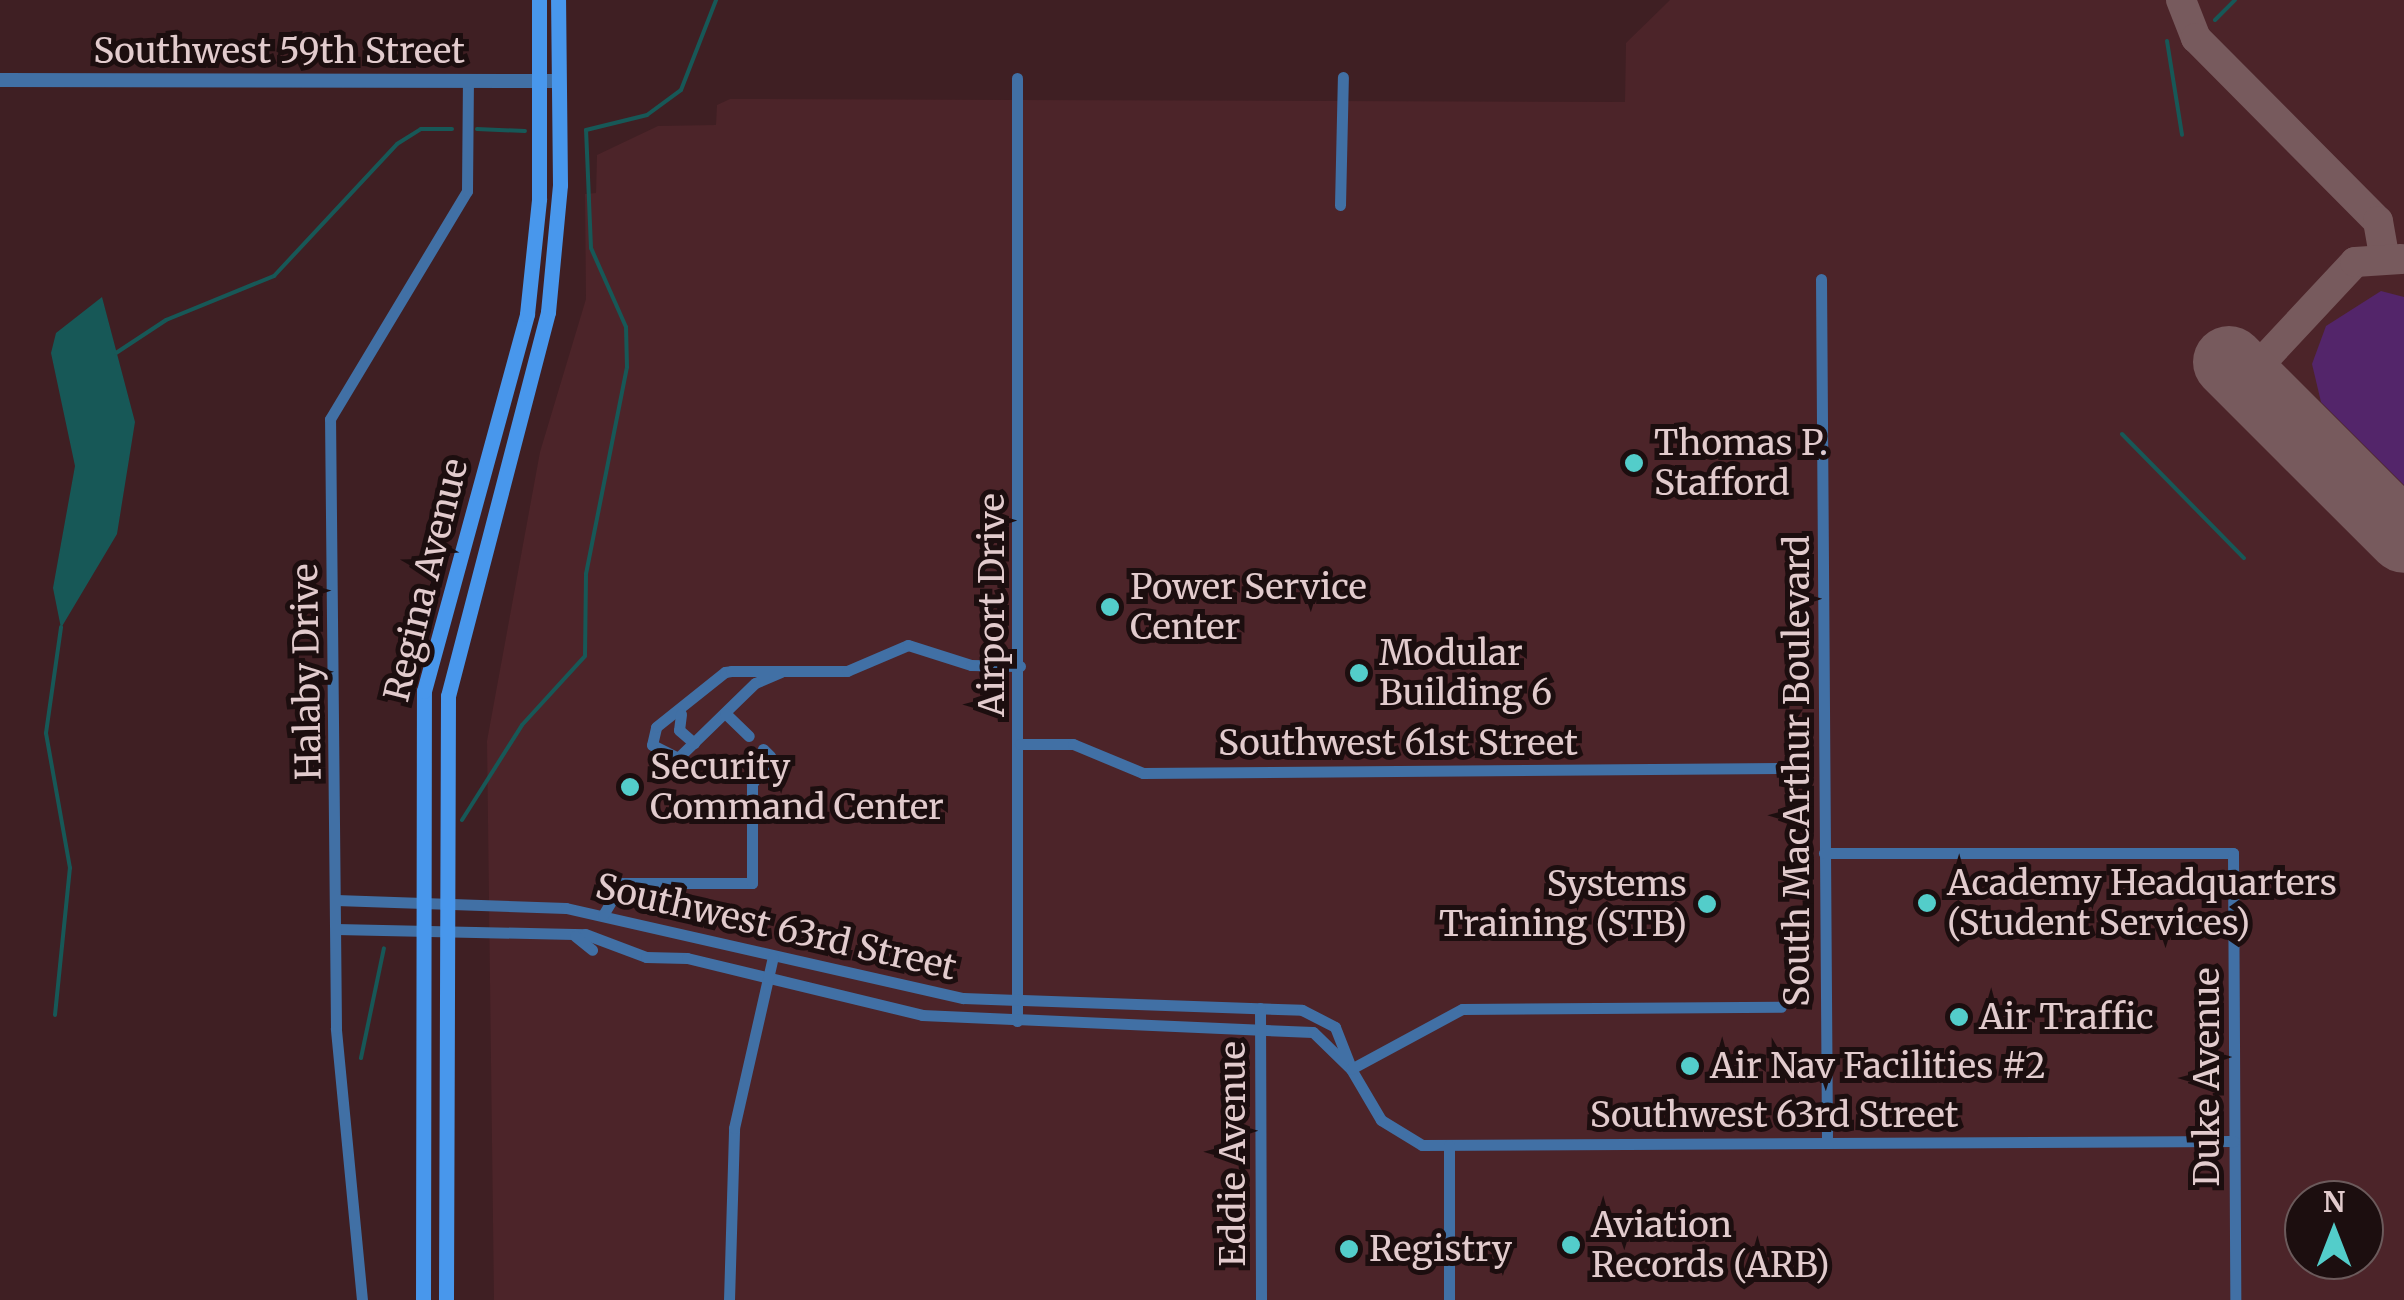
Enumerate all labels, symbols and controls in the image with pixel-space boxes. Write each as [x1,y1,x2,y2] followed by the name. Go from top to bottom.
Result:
[93,30,465,72] street label: Southwest 59th Street
[1654,422,1828,504] place label: Thomas P. Stafford
[1623,452,1645,474] marker: Thomas P. Stafford
[376,454,476,706] street label: Regina Avenue
[971,493,1013,717] street label: Airport Drive
[1776,535,1818,1007] street label: South MacArthur Boulevard
[284,563,330,781] street label: Halaby Drive
[1130,566,1367,648] place label: Power Service Center
[1099,596,1121,618] marker: Power Service Center
[1379,632,1552,714] place label: Modular Building 6
[1348,662,1370,684] marker: Modular Building 6
[1218,722,1578,764] street label: Southwest 61st Street
[650,746,944,828] place label: Security Command Center
[619,776,641,798] marker: Security Command Center
[1947,862,2337,944] place label: Academy Headquarters (Student Services)
[1439,863,1687,945] place label: Systems Training (STB)
[592,865,960,989] street label: Southwest 63rd Street
[1916,892,1938,914] marker: Academy Headquarters (Student Services)
[1696,893,1718,915] marker: Systems Training (STB)
[2186,967,2228,1187] street label: Duke Avenue
[1979,996,2154,1038] place label: Air Traffic
[1948,1006,1970,1028] marker: Air Traffic
[1212,1041,1254,1267] street label: Eddie Avenue
[1710,1045,2046,1087] place label: Air Nav Facilities #2
[1679,1055,1701,1077] marker: Air Nav Facilities #2
[1590,1094,1958,1136] street label: Southwest 63rd Street
[2284,1180,2384,1280] north arrow
[2323,1184,2345,1220] text: N
[1591,1204,1829,1286] place label: Aviation Records (ARB)
[1369,1228,1512,1270] place label: Registry
[1560,1234,1582,1256] marker: Aviation Records (ARB)
[1338,1238,1360,1260] marker: Registry

